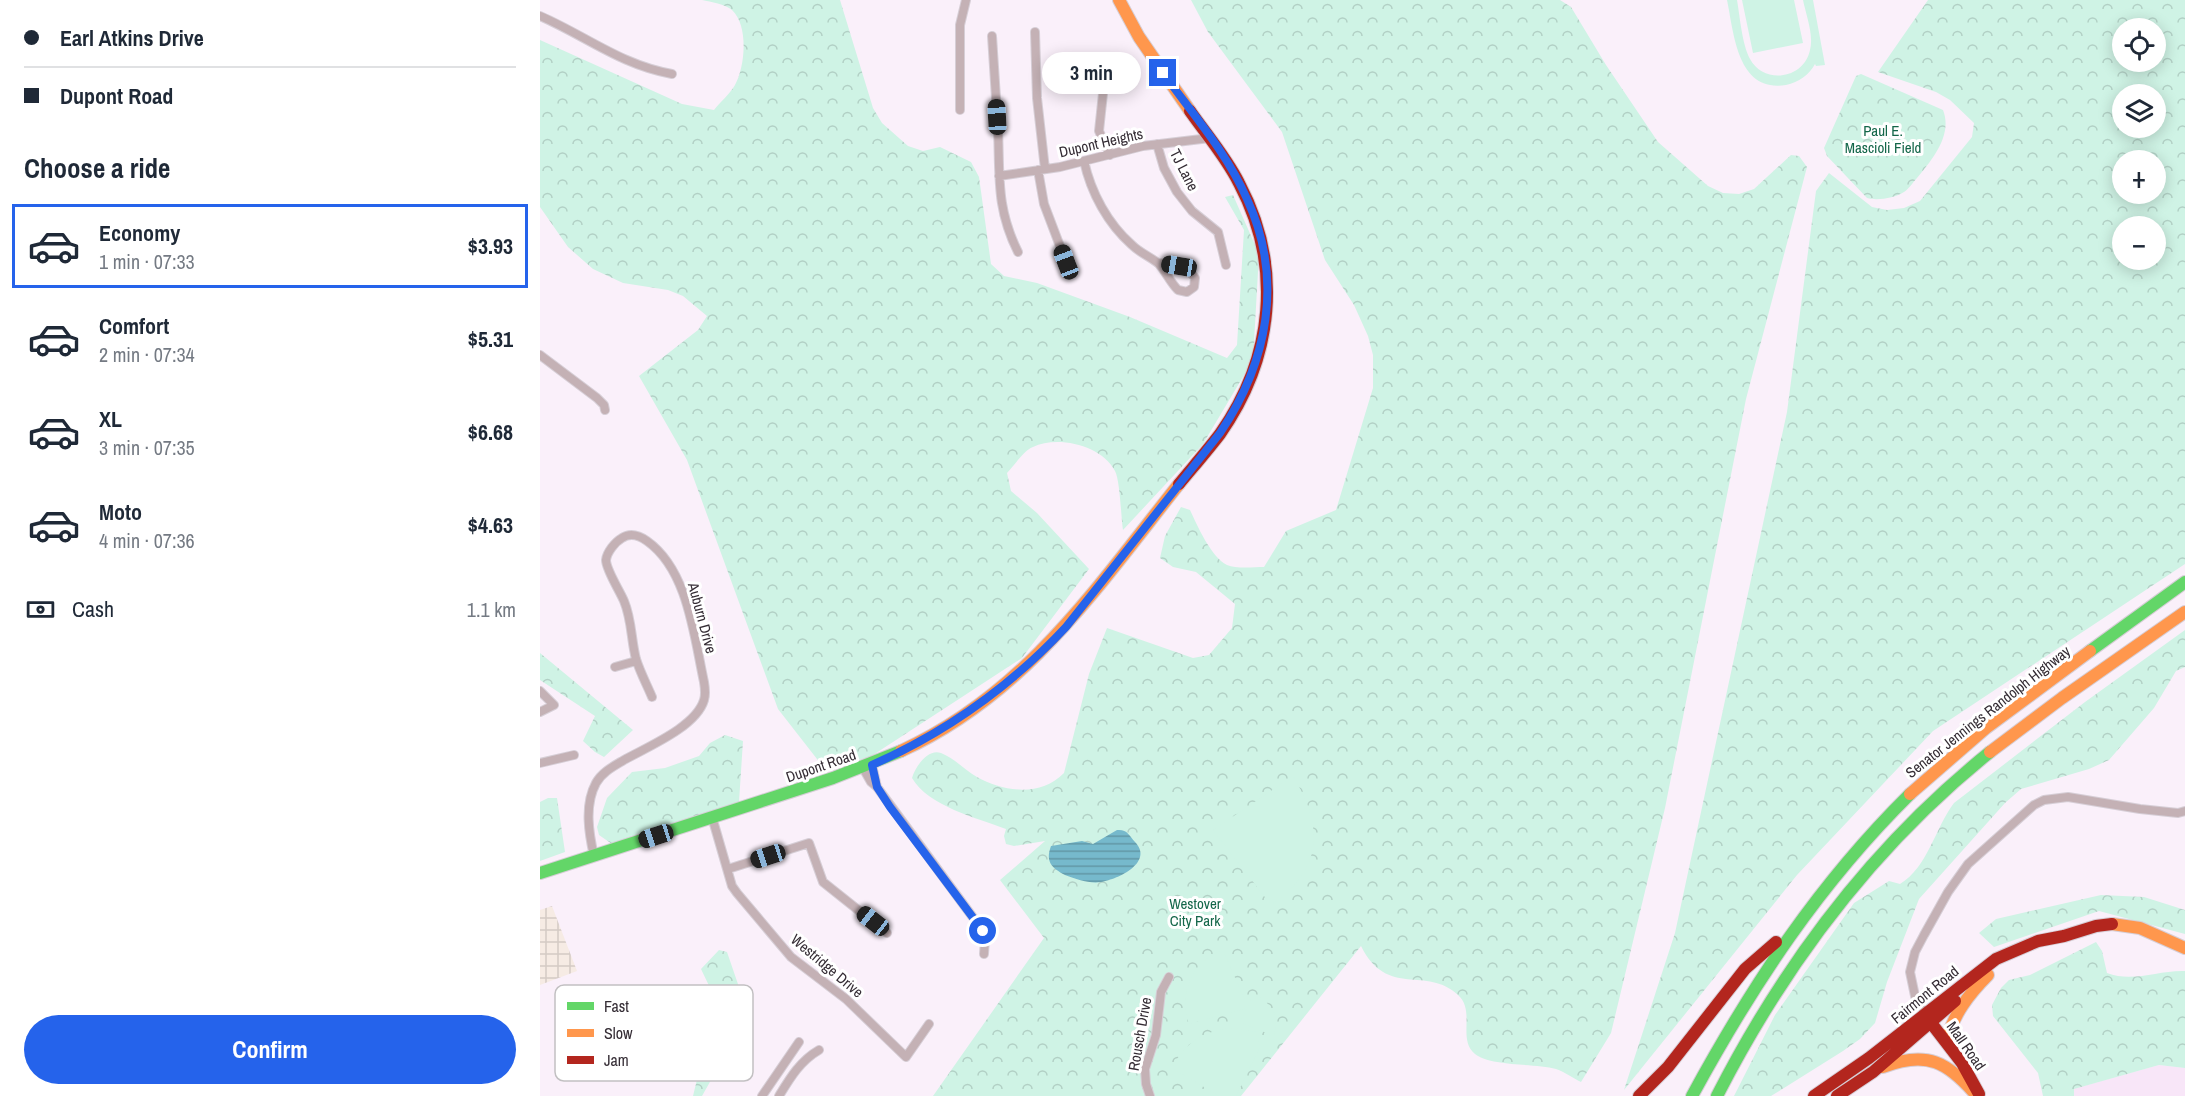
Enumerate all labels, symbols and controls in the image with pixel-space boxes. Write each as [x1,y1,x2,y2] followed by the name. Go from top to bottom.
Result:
[2112,18,2166,270] map controls
[2112,18,2166,72] button: locate
[60,23,204,53] text: Earl Atkins Drive
[1043,52,1142,94] callout: 3 min
[1070,59,1113,86] text: 3 min
[1149,59,1176,86] route end
[60,81,173,111] text: Dupont Road
[2112,84,2166,138] button: layers
[987,99,1007,135] car
[1845,120,1921,158] park label: Paul E. Mascioli Field
[1057,123,1145,162] street label: Dupont Heights
[1165,145,1204,194] street label: TJ Lane
[24,150,170,186] text: Choose a ride
[2112,150,2166,204] button: +
[2112,216,2166,270] button: −
[99,218,180,248] text: Economy
[27,219,81,273] icon: car
[468,231,513,261] text: $3.93
[1051,242,1081,282] car
[99,248,195,275] text: 1 min · 07:33
[1160,254,1198,278] car
[99,311,169,341] text: Comfort
[27,312,81,366] icon: car
[468,324,513,354] text: $5.31
[99,341,195,368] text: 2 min · 07:34
[99,404,122,434] text: XL
[27,405,81,459] icon: car
[468,417,513,447] text: $6.68
[99,434,195,461] text: 3 min · 07:35
[99,497,142,527] text: Moto
[27,498,81,552] icon: car
[468,510,513,540] text: $4.63
[99,527,195,554] text: 4 min · 07:36
[683,579,722,656] street label: Auburn Drive
[24,593,57,626] icon: cash
[72,594,114,624] text: Cash
[467,596,516,623] text: 1.1 km
[1901,640,2075,783] street label: Senator Jennings Randolph Highway
[783,744,859,787] street label: Dupont Road
[636,822,676,850] car
[748,842,788,870] car
[1169,893,1221,931] park label: Westover City Park
[853,903,893,939] car
[969,917,996,944] route start
[787,929,868,1002] street label: Westridge Drive
[1886,961,1963,1028] street label: Fairmont Road
[555,985,753,1081] legend
[604,995,629,1017] text: Fast
[1123,995,1156,1072] street label: Rousch Drive
[24,1015,516,1084] button: Confirm
[1942,1017,1991,1074] street label: Mall Road
[604,1022,633,1044] text: Slow
[604,1049,629,1071] text: Jam

